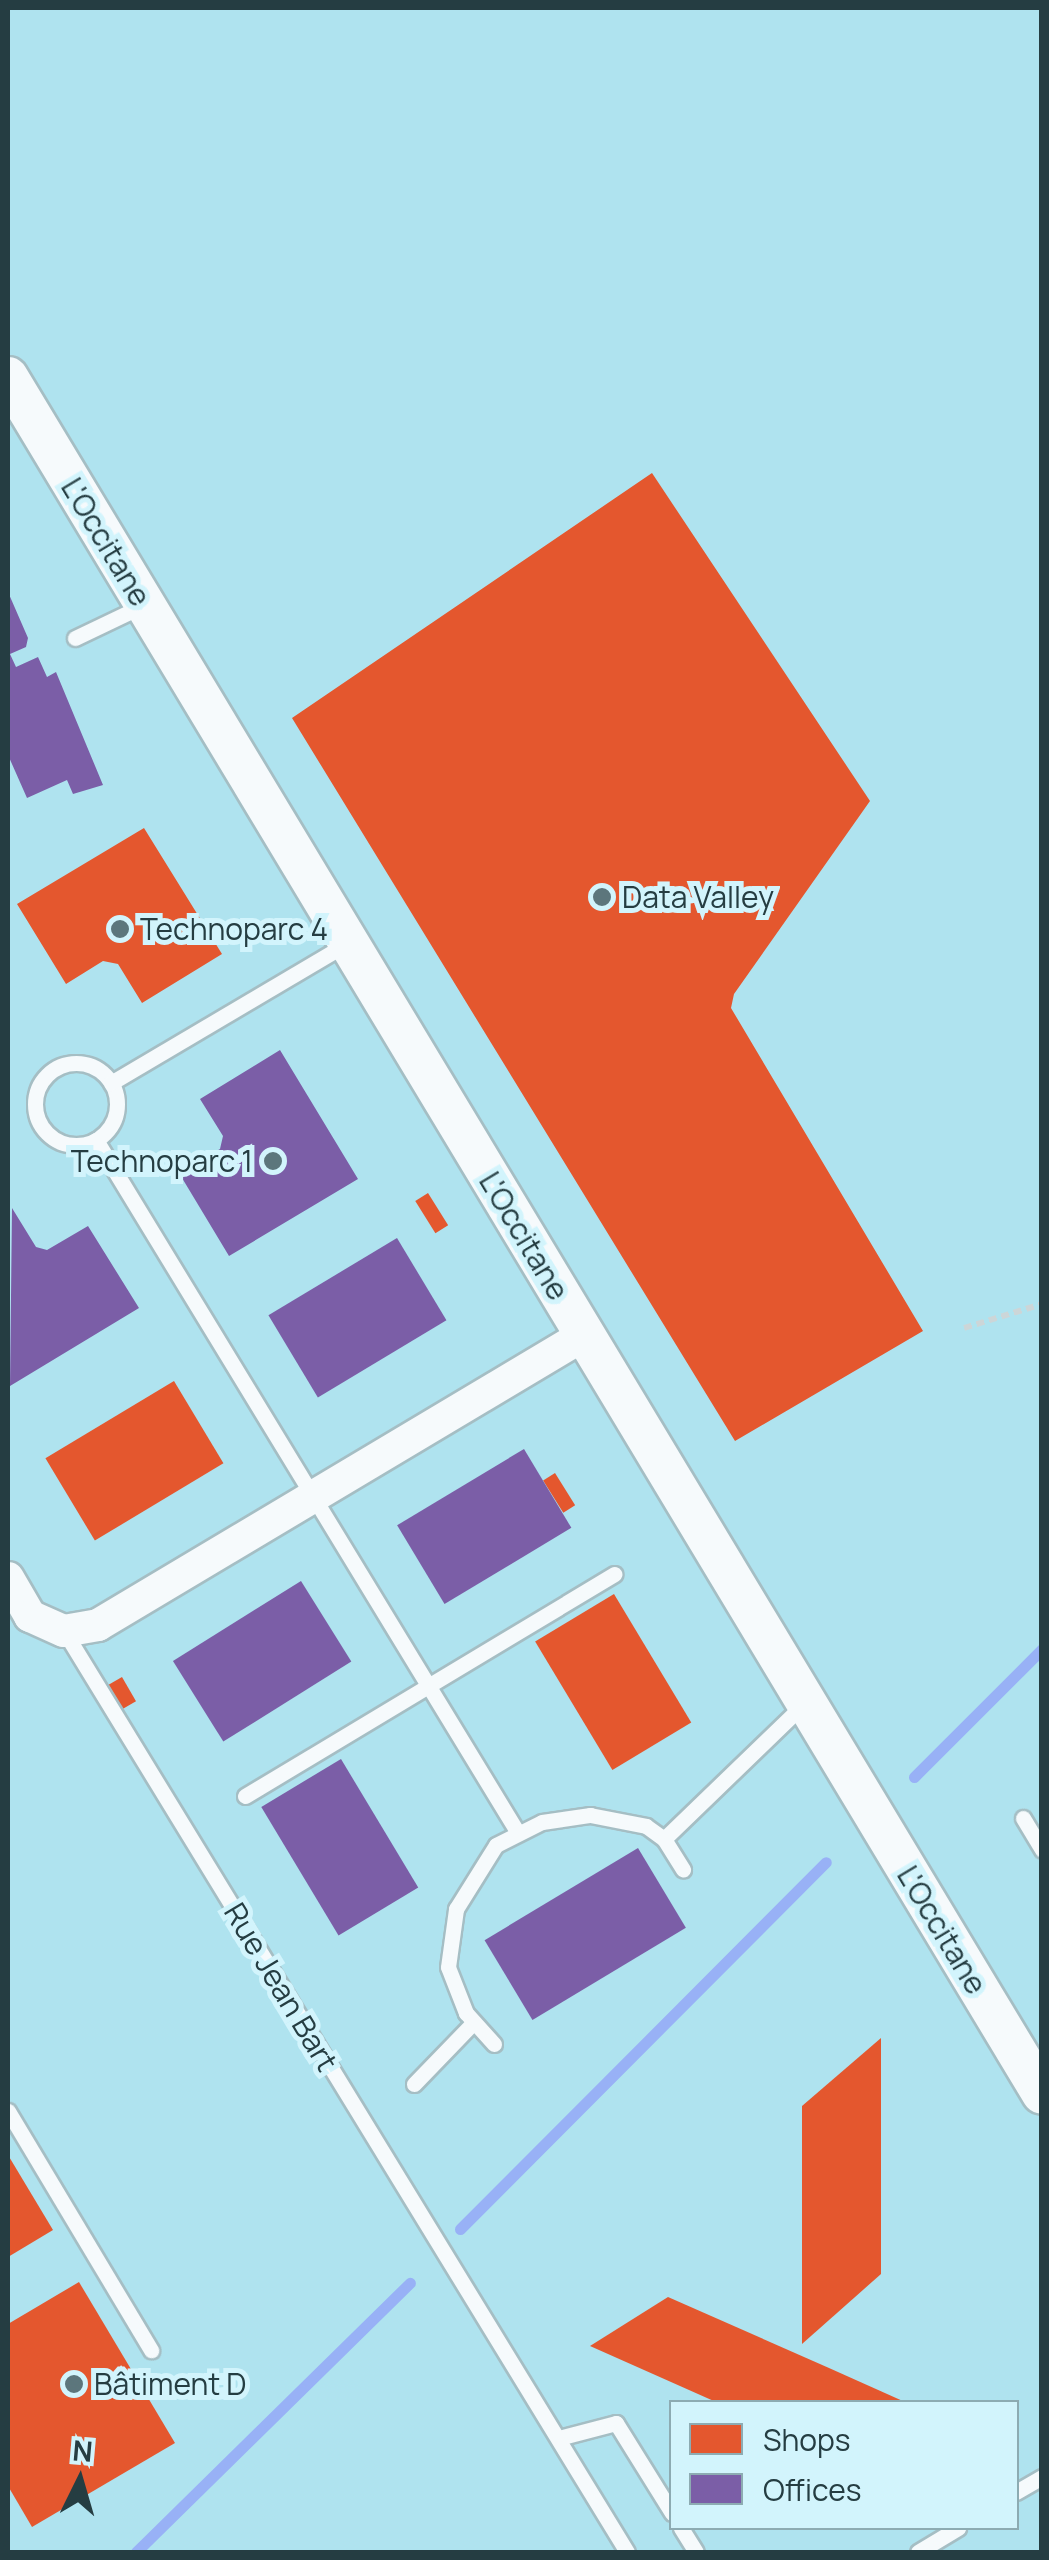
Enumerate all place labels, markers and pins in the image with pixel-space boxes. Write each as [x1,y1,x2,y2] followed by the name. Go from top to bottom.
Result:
[622,879,774,915] place label: Data Valley
[591,886,613,908] marker: Data Valley
[140,911,328,947] place label: Technoparc 4
[109,918,131,940] marker: Technoparc 4
[71,1143,253,1179] place label: Technoparc 1
[262,1150,284,1172] marker: Technoparc 1
[94,2366,246,2402] place label: Bâtiment D
[63,2373,85,2395] marker: Bâtiment D

